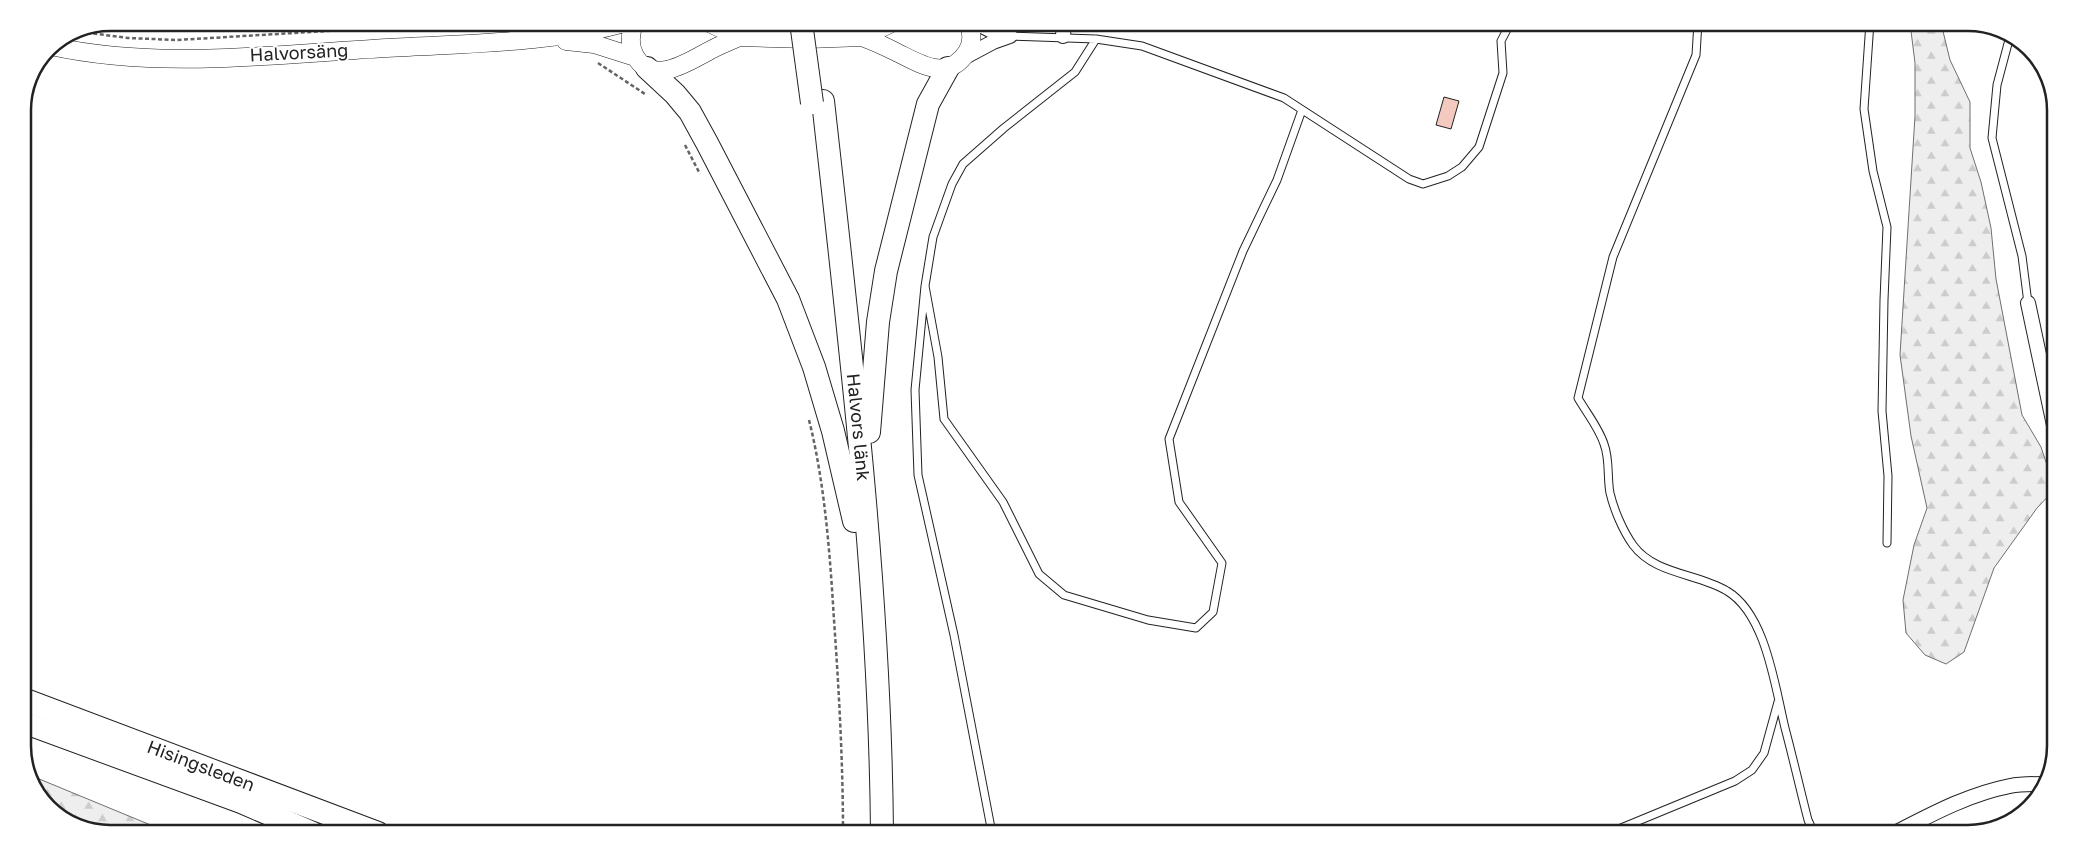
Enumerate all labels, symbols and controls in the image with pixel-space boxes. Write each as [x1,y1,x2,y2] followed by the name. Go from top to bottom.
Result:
[249,38,349,66] street label: Halvorsäng
[843,372,875,482] street label: Halvors länk
[144,735,258,795] street label: Hisingsleden

